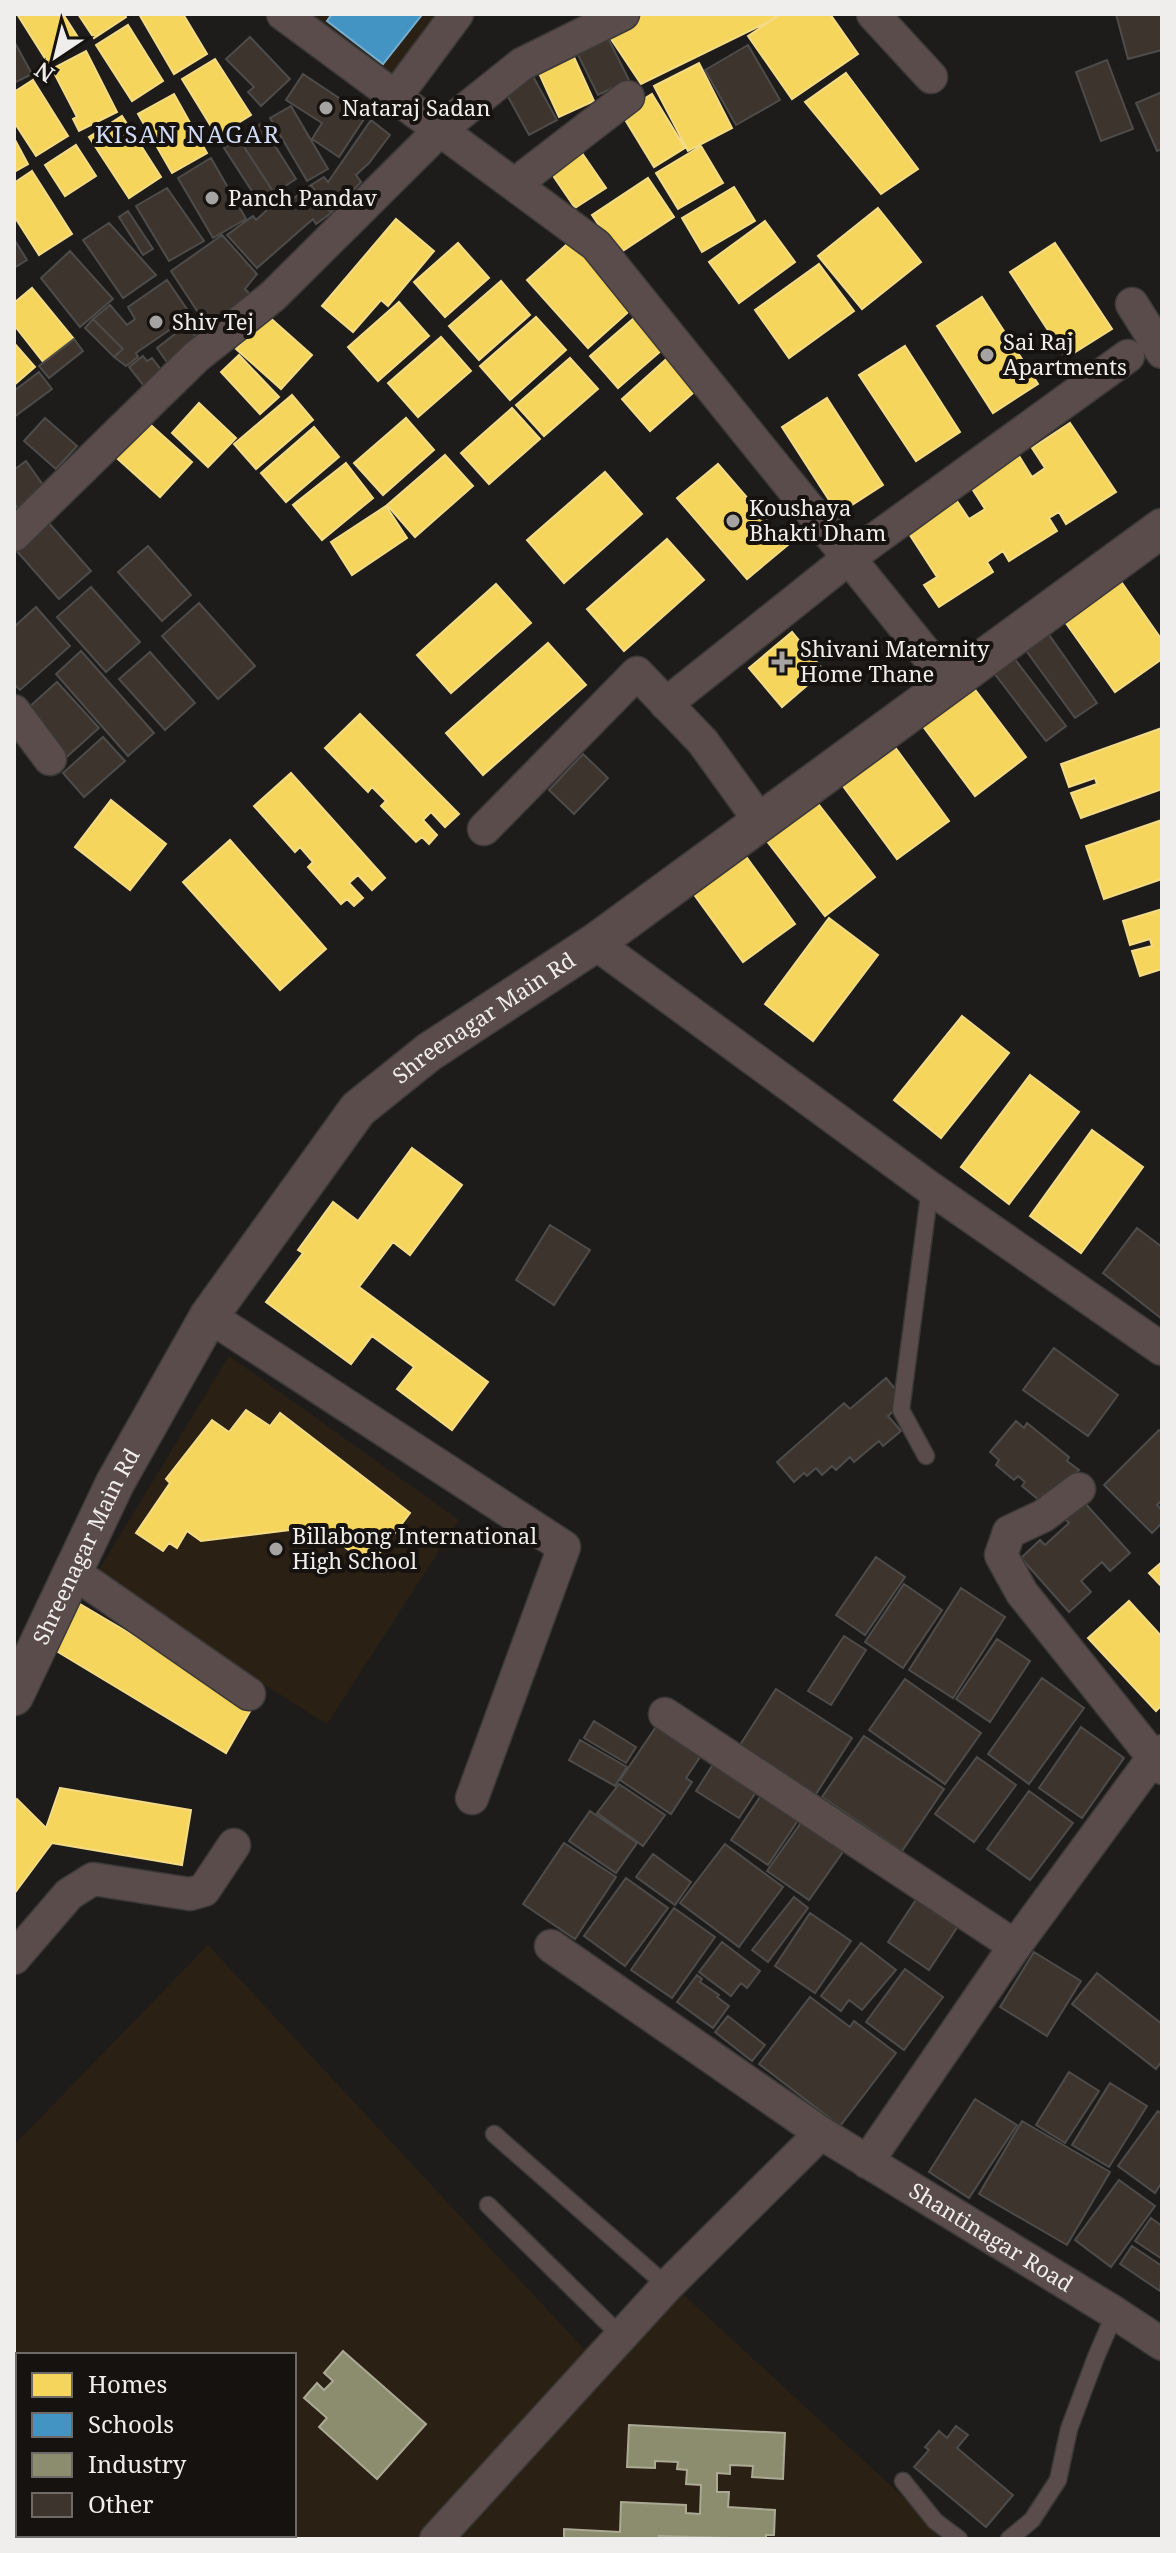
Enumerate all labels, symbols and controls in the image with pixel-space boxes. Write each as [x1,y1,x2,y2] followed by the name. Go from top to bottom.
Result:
[16,16,96,96] north arrow
[28,56,60,90] text: N
[342,92,490,122] place label: Nataraj Sadan
[317,99,335,117] marker: Nataraj Sadan
[95,117,281,150] district label: KISAN NAGAR
[228,182,377,212] place label: Panch Pandav
[203,189,221,207] marker: Panch Pandav
[172,306,254,336] place label: Shiv Tej
[147,313,165,331] marker: Shiv Tej
[1003,326,1127,381] place label: Sai Raj Apartments
[978,346,996,364] marker: Sai Raj Apartments
[749,492,886,547] place label: Koushaya Bhakti Dham
[724,512,742,530] marker: Koushaya Bhakti Dham
[800,633,990,688] place label: Shivani Maternity Home Thane
[771,651,793,673] marker: Shivani Maternity Home Thane
[386,944,581,1090] street label: Shreenagar Main Rd
[25,1442,146,1649] street label: Shreenagar Main Rd
[292,1520,537,1575] place label: Billabong International High School
[267,1540,285,1558] marker: Billabong International High School
[904,2175,1080,2298] street label: Shantinagar Road
[16,2353,296,2537] legend
[88,2367,167,2400] text: Homes
[88,2407,174,2440] text: Schools
[88,2447,187,2480] text: Industry
[88,2487,154,2520] text: Other

